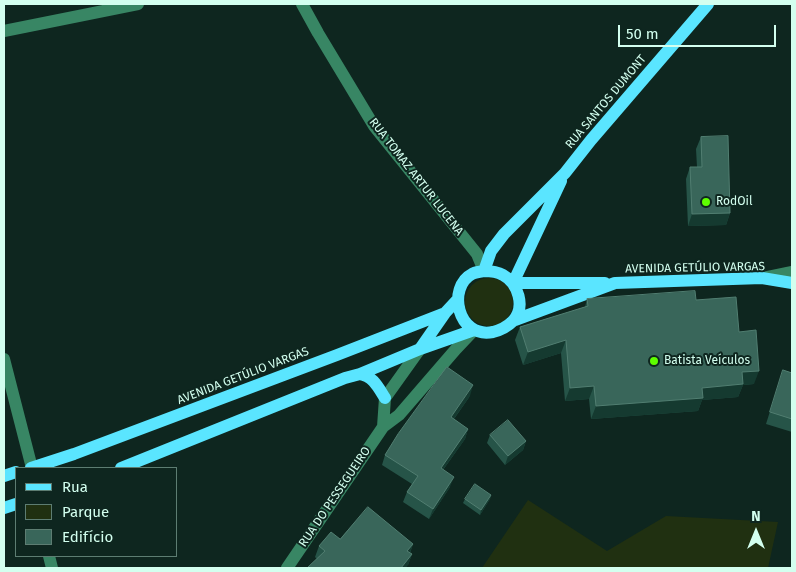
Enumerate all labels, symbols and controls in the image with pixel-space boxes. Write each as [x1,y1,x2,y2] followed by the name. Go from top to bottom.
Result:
[621,15,778,47] scale bar
[626,25,659,43] text: 50 m
[563,52,649,152] street label: RUA SANTOS DUMONT
[366,115,466,239] street label: RUA TOMAZ ARTUR LUCENA
[716,195,752,209] place label: RodOil
[700,196,712,208] marker: RodOil
[625,260,765,276] street label: AVENIDA GETÚLIO VARGAS
[175,344,311,408] street label: AVENIDA GETÚLIO VARGAS
[664,354,750,368] place label: Batista Veículos
[648,355,660,367] marker: Batista Veículos
[296,444,374,550] street label: RUA DO PESSEGUEIRO
[15,467,178,557] legend
[62,478,88,496] text: Rua
[62,503,109,521] text: Parque
[731,507,781,557] north arrow
[751,508,761,525] text: N
[62,528,113,546] text: Edifício

